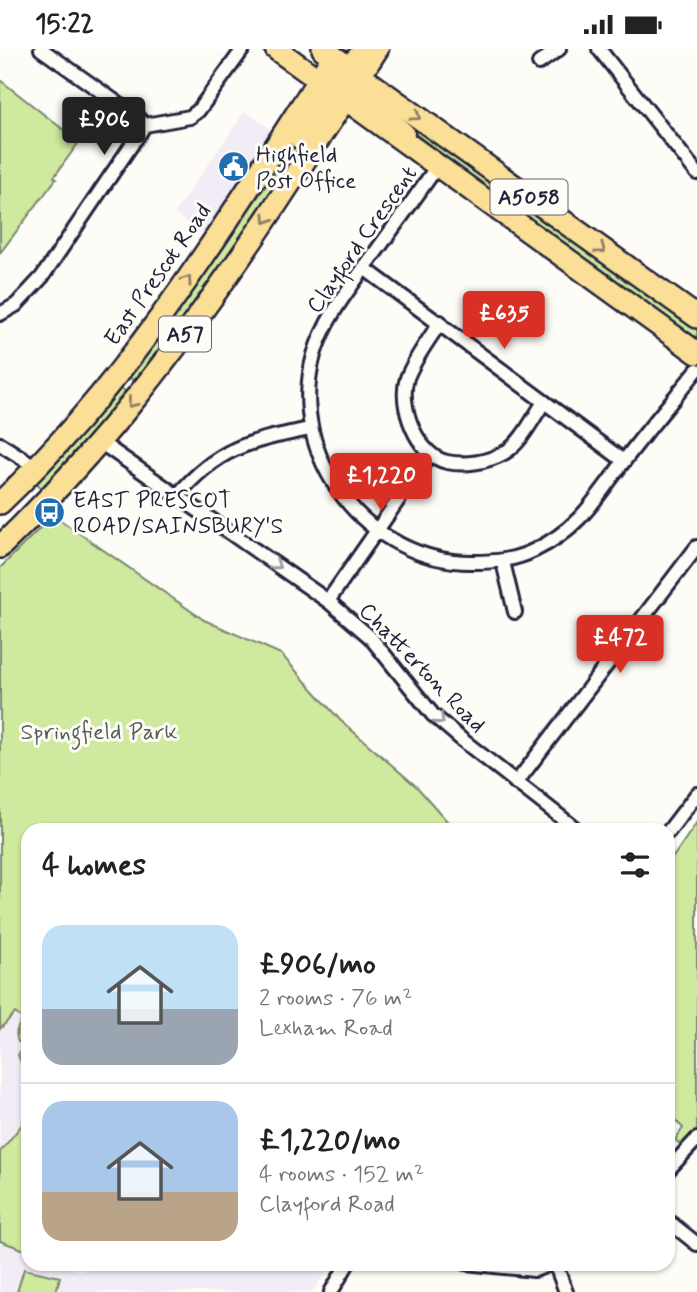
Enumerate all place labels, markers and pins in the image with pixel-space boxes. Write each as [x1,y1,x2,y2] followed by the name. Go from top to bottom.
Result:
[63,97,145,157] pin: £906
[256,141,356,197] place label: Highfield Post Office
[216,150,250,184] public building icon: Highfield Post Office
[463,292,545,351] pin: £635
[324,454,438,513] pin: £1,220
[73,486,283,542] place label: EAST PRESCOT ROAD/SAINSBURY'S
[33,495,67,529] bus stop icon: EAST PRESCOT ROAD/SAINSBURY'S
[579,615,661,675] pin: £472

